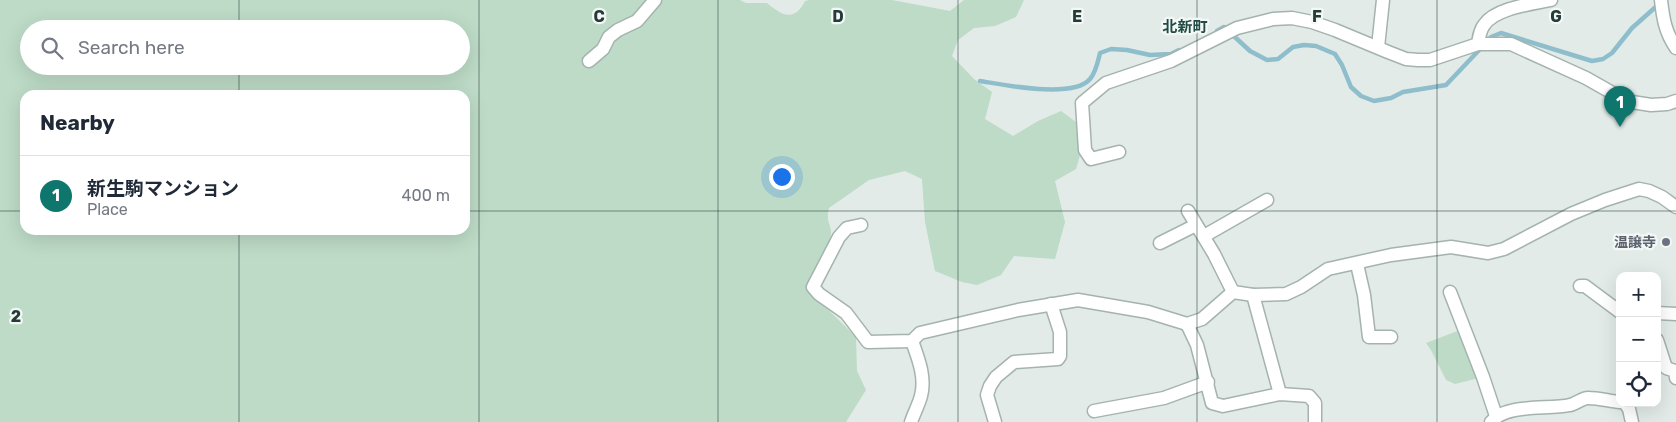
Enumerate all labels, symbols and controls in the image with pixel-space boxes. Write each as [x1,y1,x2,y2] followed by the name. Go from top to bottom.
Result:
[593,7,605,26] text: C
[832,7,844,26] text: D
[1072,7,1082,26] text: E
[1312,7,1322,26] text: F
[1550,7,1562,26] text: G
[1162,18,1208,36] district label: 北新町
[20,20,470,75] search box
[38,34,66,62] icon: search
[78,36,185,59] text: Search here
[1604,86,1636,127] pin: 1
[40,110,115,135] text: Nearby
[769,164,795,190] your location
[87,177,239,200] text: 新生駒マンション
[52,186,60,205] text: 1
[402,186,450,205] text: 400 m
[87,200,128,219] text: Place
[1614,234,1656,251] place label: 温譲寺
[1660,236,1672,248] marker: 温譲寺
[1616,272,1661,407] map controls
[1616,272,1661,317] button: +
[11,307,21,326] text: 2
[1616,317,1661,362] button: −
[1616,362,1661,407] button: locate

